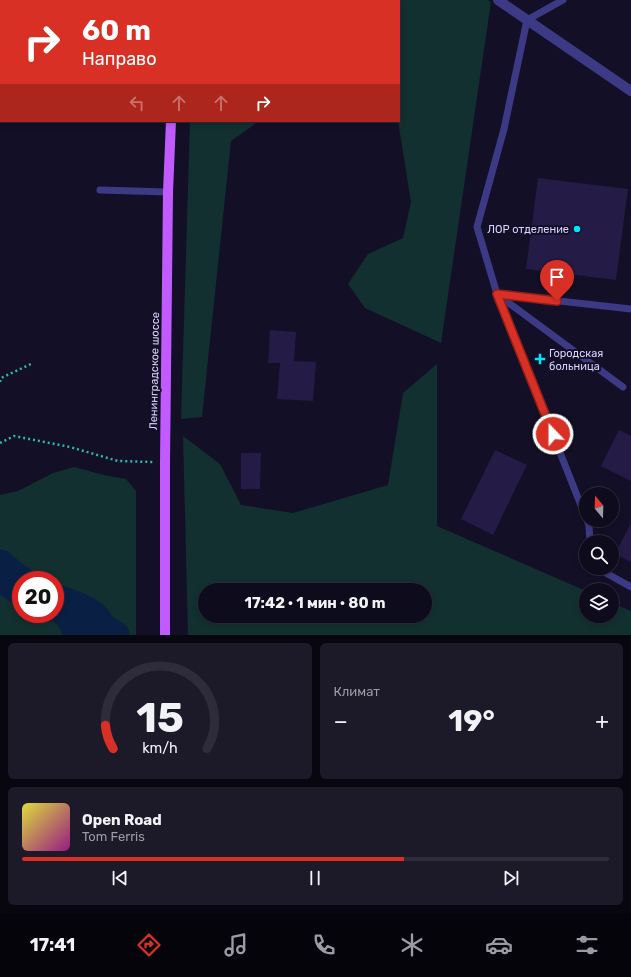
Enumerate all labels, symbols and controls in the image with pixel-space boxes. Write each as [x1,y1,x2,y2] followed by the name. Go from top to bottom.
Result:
[82,14,151,47] text: 60 m
[16,16,68,68] icon: right
[82,48,157,70] text: Направо
[126,92,148,114] icon: left
[168,92,190,114] icon: ahead
[210,92,232,114] icon: ahead
[252,92,274,114] icon: right
[487,223,569,236] place label: ЛОР отделение
[572,224,582,234] marker: ЛОР отделение
[540,260,574,301] pin
[546,266,568,288] icon: arrive
[147,312,162,430] street label: Ленинградское шоссе
[549,347,603,373] place label: Городская больница
[534,353,546,365] marker: Городская больница
[532,413,574,455] position arrow
[579,487,619,527] north arrow
[579,487,619,623] map controls
[579,535,619,575] button: search
[12,571,64,623] speed limit sign: 20
[579,583,619,623] button: layers
[244,594,386,612] text: 17:42 · 1 мин · 80 m
[334,684,380,699] text: Климат
[136,693,184,742] text: 15
[448,703,495,739] text: 19°
[334,708,348,735] text: −
[595,708,609,735] text: +
[142,740,178,757] text: km/h
[82,811,162,829] text: Open Road
[82,829,145,844] text: Tom Ferris
[109,867,131,889] icon: previous
[304,867,326,889] icon: pause
[500,867,522,889] icon: next
[135,931,163,959] icon: directions
[222,931,250,959] icon: music
[310,931,338,959] icon: phone
[398,931,426,959] icon: climate
[485,931,513,959] icon: car
[573,931,601,959] icon: filters
[30,934,75,956] text: 17:41

